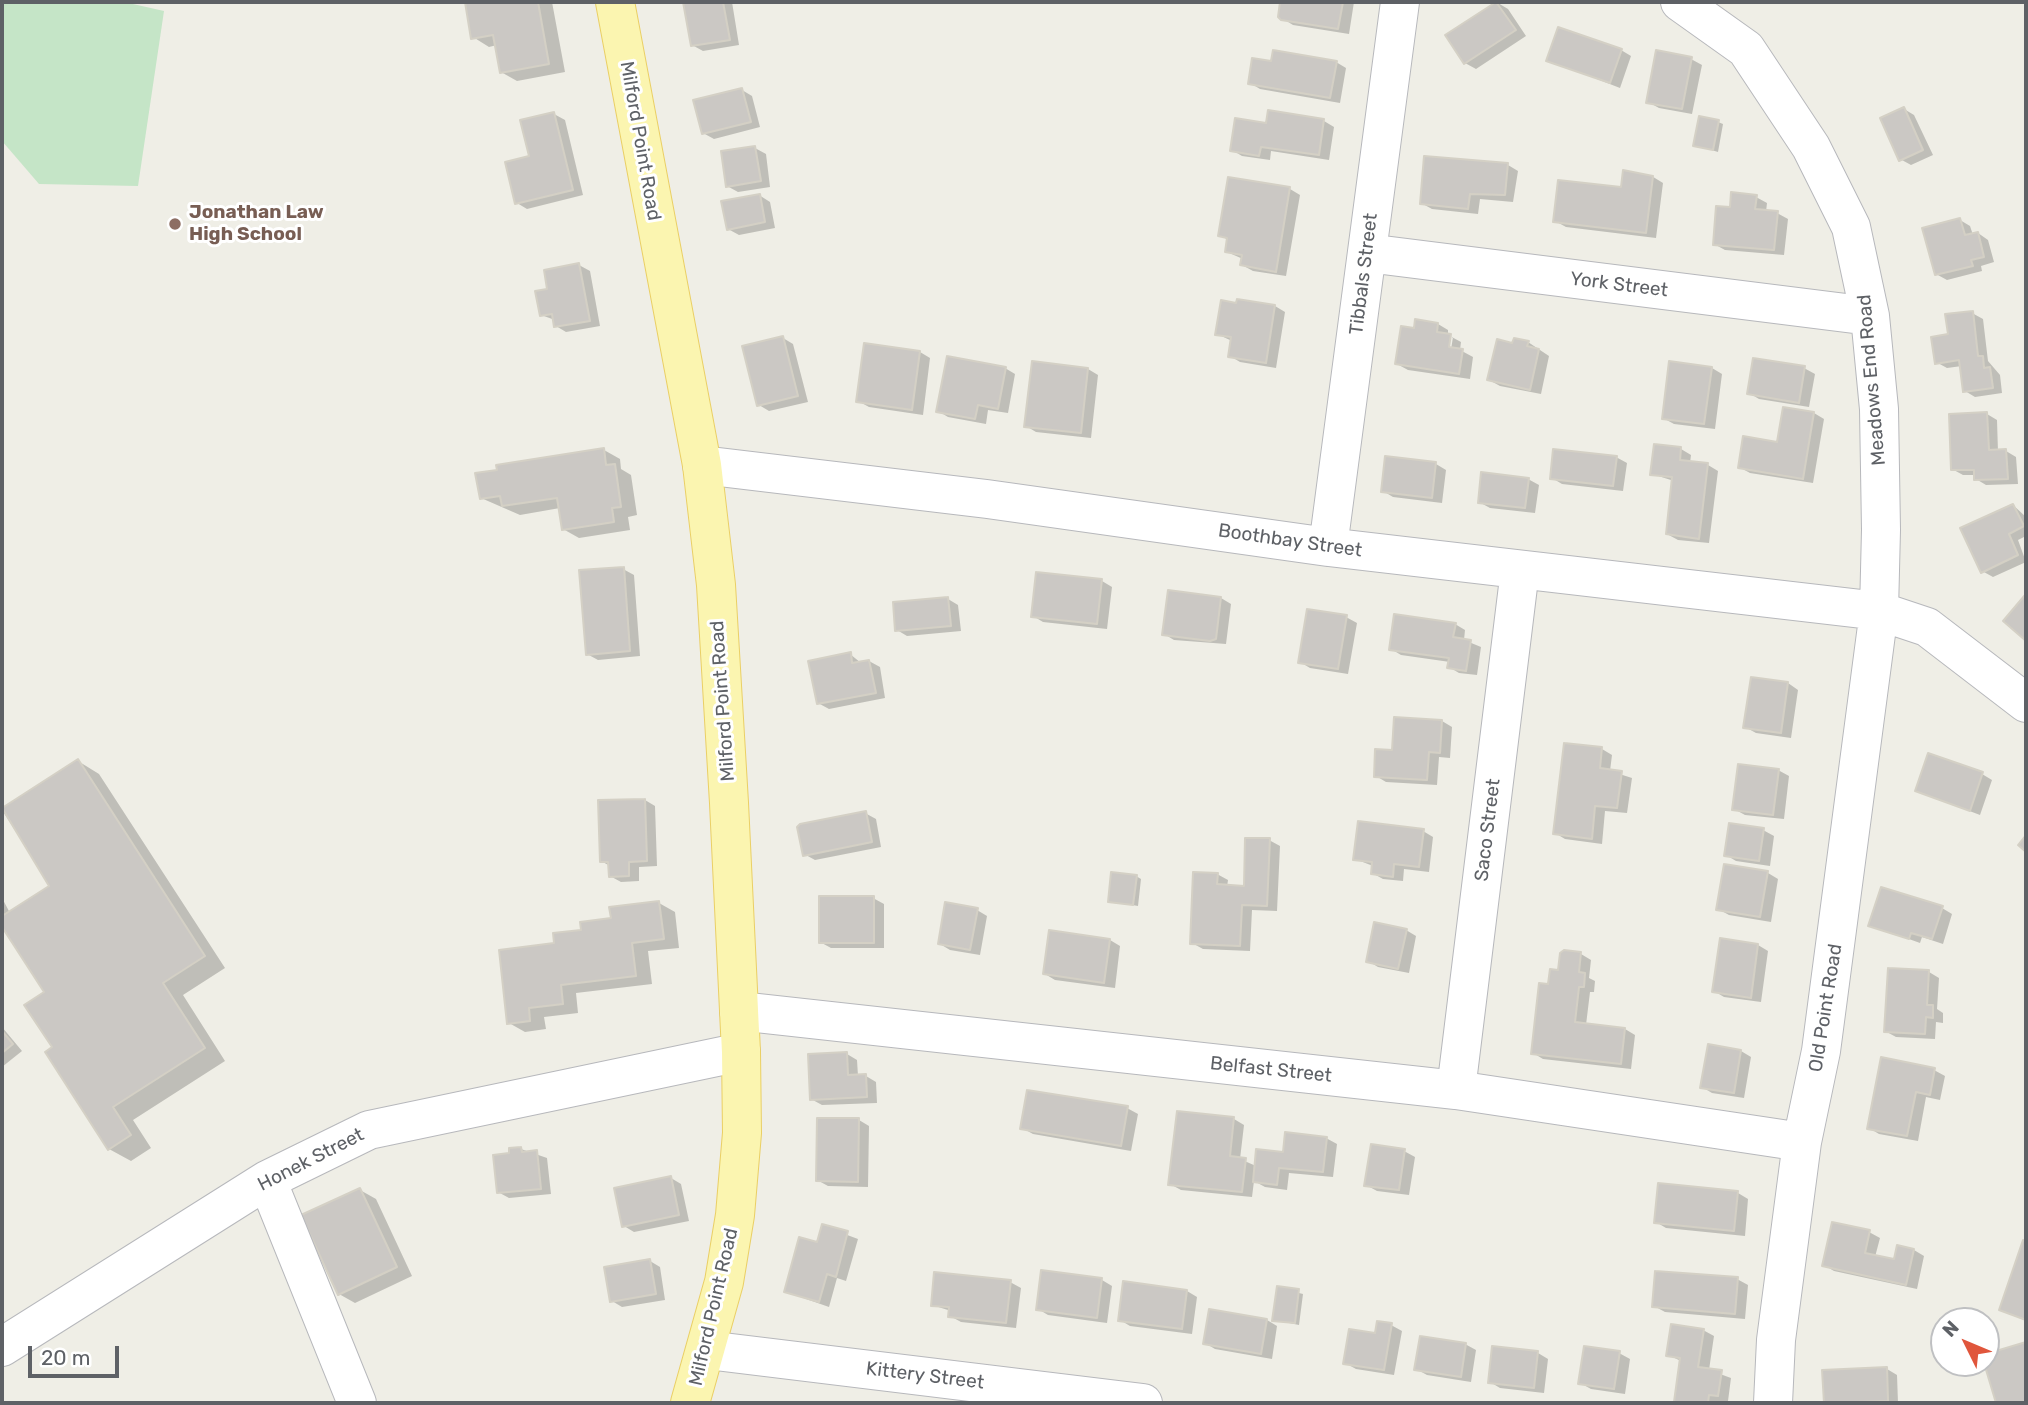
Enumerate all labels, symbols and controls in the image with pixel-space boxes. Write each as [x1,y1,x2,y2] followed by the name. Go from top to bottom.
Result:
[615,60,665,222] street label: Milford Point Road
[189,202,324,246] place label: Jonathan Law High School
[1345,212,1383,336] street label: Tibbals Street
[167,216,183,232] marker: Jonathan Law High School
[1569,268,1669,302] street label: York Street
[1853,294,1891,466] street label: Meadows End Road
[1217,520,1363,562] street label: Boothbay Street
[706,620,740,782] street label: Milford Point Road
[1470,777,1506,883] street label: Saco Street
[1805,942,1847,1074] street label: Old Point Road
[1209,1052,1333,1088] street label: Belfast Street
[254,1124,368,1196] street label: Honek Street
[685,1226,743,1388] street label: Milford Point Road
[1930,1307,2000,1377] north arrow
[1938,1316,1964,1342] text: N
[32,1332,122,1376] scale bar
[41,1345,90,1370] text: 20 m
[865,1357,985,1395] street label: Kittery Street

